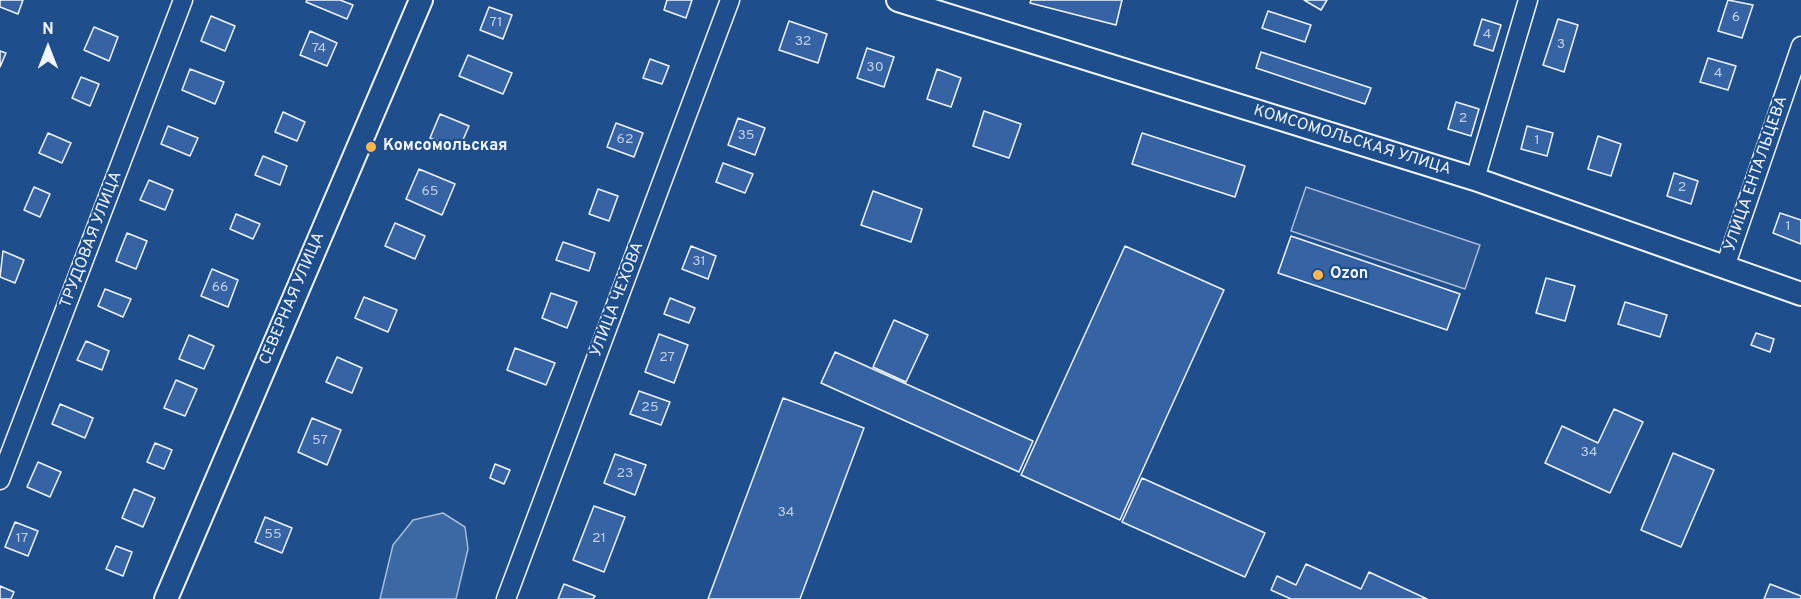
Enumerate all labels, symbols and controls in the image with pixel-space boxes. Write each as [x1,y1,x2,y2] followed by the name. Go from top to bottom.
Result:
[1732,10,1740,26] house number: 6
[490,15,502,31] house number: 71
[18,18,78,78] north arrow
[42,20,54,40] text: N
[1483,27,1491,43] house number: 4
[795,34,811,50] house number: 32
[1557,37,1565,53] house number: 3
[312,41,326,57] house number: 74
[866,60,884,76] house number: 30
[1714,66,1722,82] house number: 4
[1721,94,1793,254] street label: УЛИЦА ЕНТАЛЬЦЕВА
[1251,102,1453,180] street label: КОМСОМОЛЬСКАЯ УЛИЦА
[1459,111,1467,127] house number: 2
[737,128,755,144] house number: 35
[617,132,633,148] house number: 62
[1534,133,1540,149] house number: 1
[383,137,508,157] place label: Комсомольская
[364,140,378,154] marker: Комсомольская
[57,169,127,311] street label: ТРУДОВАЯ УЛИЦА
[1678,180,1686,196] house number: 2
[421,184,439,200] house number: 65
[1785,219,1791,235] house number: 1
[256,230,330,368] street label: СЕВЕРНАЯ УЛИЦА
[587,240,649,360] street label: УЛИЦА ЧЕХОВА
[692,254,706,270] house number: 31
[1330,265,1368,285] place label: Ozon
[1311,268,1325,282] marker: Ozon
[212,280,228,296] house number: 66
[659,350,675,366] house number: 27
[641,400,659,416] house number: 25
[312,433,328,449] house number: 57
[1580,445,1598,461] house number: 34
[617,466,633,482] house number: 23
[777,505,795,521] house number: 34
[264,527,282,543] house number: 55
[16,531,28,547] house number: 17
[592,531,606,547] house number: 21

